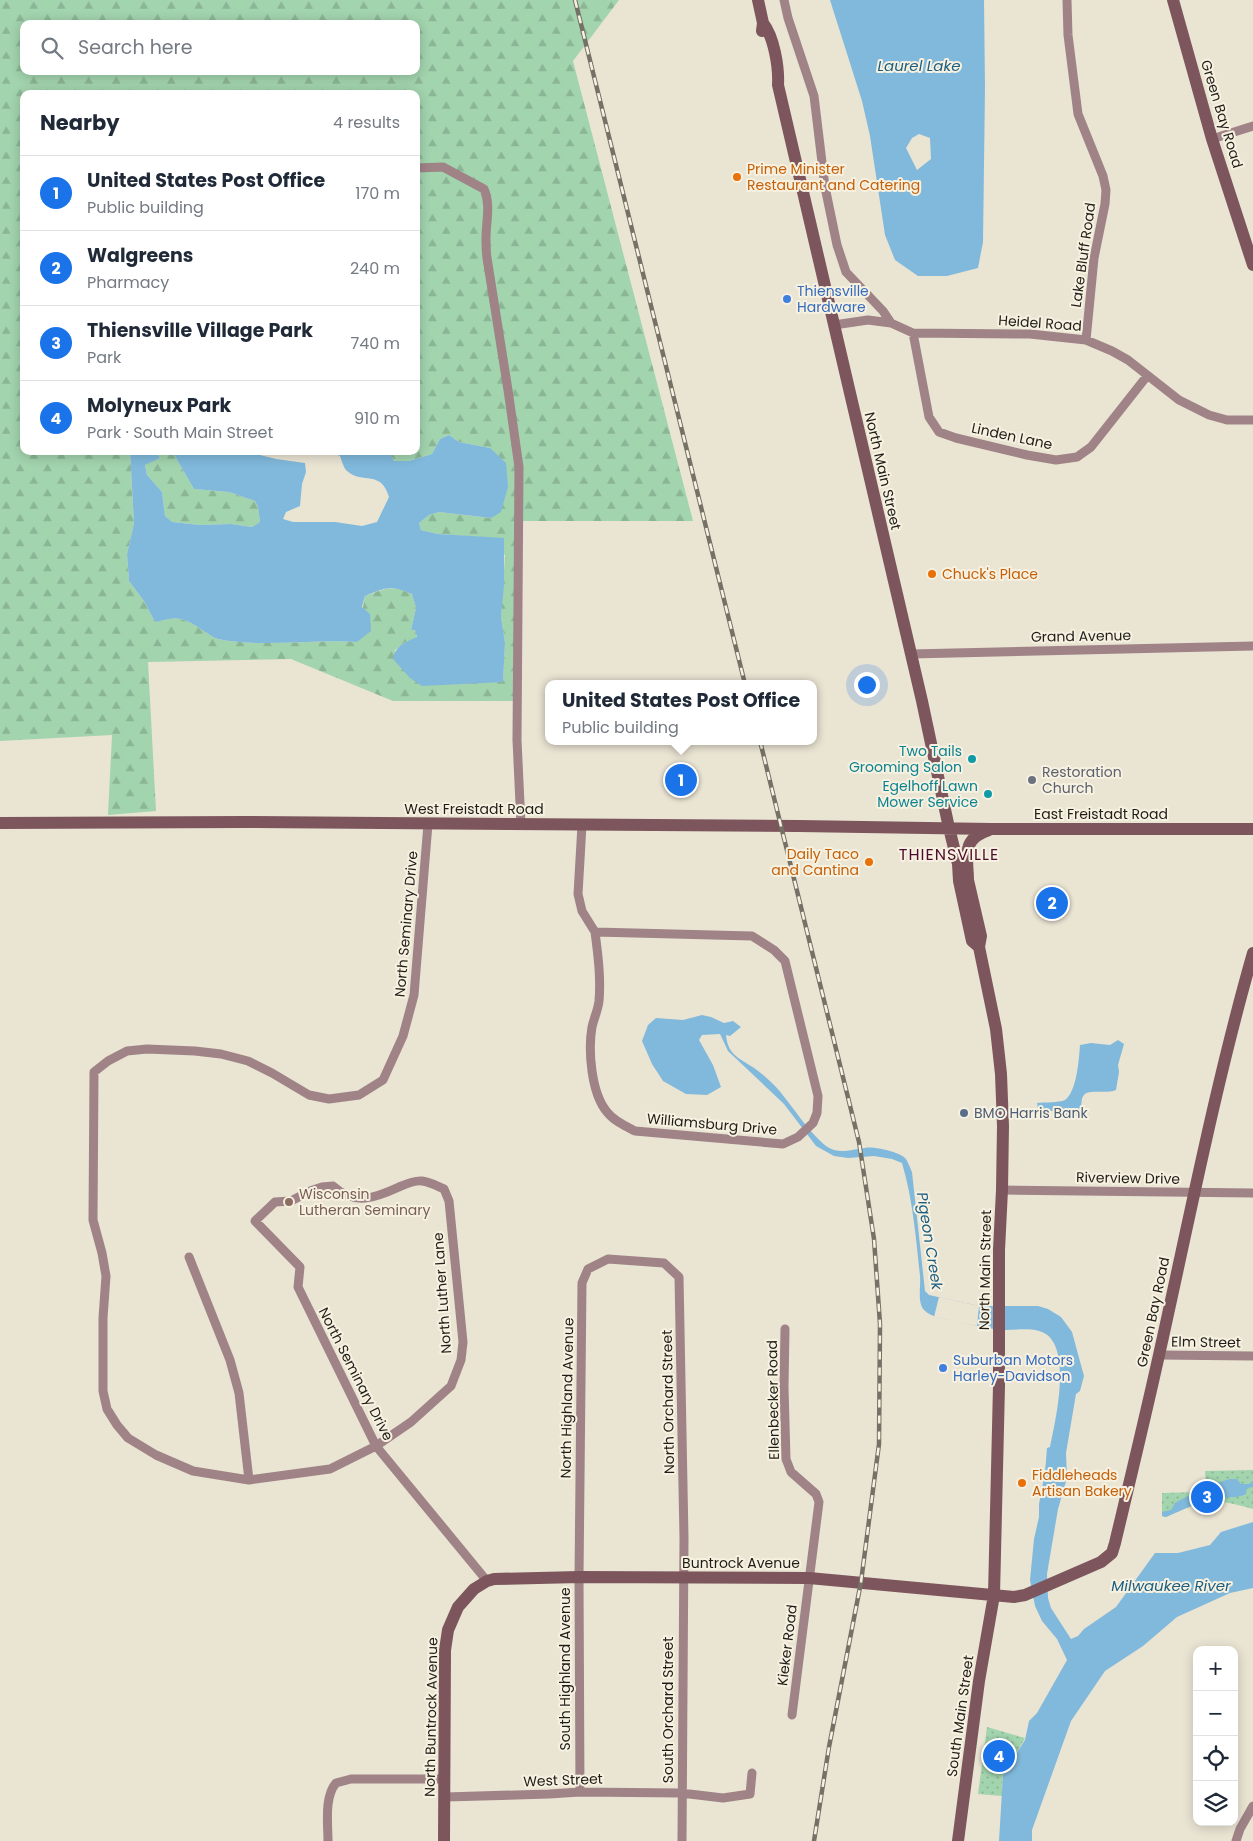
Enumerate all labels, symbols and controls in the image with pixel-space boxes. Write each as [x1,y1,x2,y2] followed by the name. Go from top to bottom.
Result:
[20,20,420,75] search box
[38,34,66,62] icon: search
[78,34,192,61] text: Search here
[878,55,960,76] water label: Laurel Lake
[1196,57,1248,171] street label: Green Bay Road
[40,108,120,137] text: Nearby
[333,111,400,134] text: 4 results
[747,159,920,195] place label: Prime Minister Restaurant and Catering
[87,167,325,194] text: United States Post Office
[731,171,743,183] marker: Prime Minister Restaurant and Catering
[53,182,59,205] text: 1
[355,182,400,205] text: 170 m
[87,196,204,219] text: Public building
[1066,201,1100,309] street label: Lake Bluff Road
[87,242,193,269] text: Walgreens
[51,257,61,280] text: 2
[350,257,400,280] text: 240 m
[87,271,169,294] text: Pharmacy
[797,281,869,317] place label: Thiensville Hardware
[781,293,793,305] marker: Thiensville Hardware
[998,310,1082,336] street label: Heidel Road
[87,317,313,344] text: Thiensville Village Park
[51,332,61,355] text: 3
[350,332,400,355] text: 740 m
[87,346,121,369] text: Park
[87,392,231,419] text: Molyneux Park
[51,407,61,430] text: 4
[354,407,400,430] text: 910 m
[860,410,906,532] street label: North Main Street
[970,418,1055,454] street label: Linden Lane
[87,421,273,444] text: Park · South Main Street
[942,564,1038,584] place label: Chuck's Place
[926,568,938,580] marker: Chuck's Place
[1031,625,1132,647] street label: Grand Avenue
[854,672,880,698] your location
[545,680,817,745] popup
[562,687,800,714] text: United States Post Office
[562,716,679,739] text: Public building
[849,741,962,777] place label: Two Tails Grooming Salon
[966,753,978,765] marker: Two Tails Grooming Salon
[665,761,697,799] pin: 1
[1042,762,1122,798] place label: Restoration Church
[1026,774,1038,786] marker: Restoration Church
[877,776,978,812] place label: Egelhoff Lawn Mower Service
[982,788,994,800] marker: Egelhoff Lawn Mower Service
[404,799,544,819] street label: West Freistadt Road
[1034,804,1168,824] street label: East Freistadt Road
[899,843,999,866] district label: THIENSVILLE
[771,844,859,880] place label: Daily Taco and Cantina
[390,850,422,998] street label: North Seminary Drive
[863,856,875,868] marker: Daily Taco and Cantina
[1036,884,1068,922] pin: 2
[974,1103,1088,1123] place label: BMO Harris Bank
[958,1107,970,1119] marker: BMO Harris Bank
[646,1108,778,1140] street label: Williamsburg Drive
[1076,1167,1180,1189] street label: Riverview Drive
[299,1184,431,1220] place label: Wisconsin Lutheran Seminary
[912,1190,948,1293] water label: Pigeon Creek
[283,1196,295,1208] marker: Wisconsin Lutheran Seminary
[974,1210,996,1330] street label: North Main Street
[428,1231,456,1354] street label: North Luther Lane
[1132,1255,1174,1369] street label: Green Bay Road
[314,1304,398,1444] street label: North Seminary Drive
[556,1317,578,1479] street label: North Highland Avenue
[657,1330,679,1474] street label: North Orchard Street
[1171,1331,1241,1353] street label: Elm Street
[762,1340,784,1460] street label: Ellenbecker Road
[953,1350,1073,1386] place label: Suburban Motors Harley-Davidson
[937,1362,949,1374] marker: Suburban Motors Harley-Davidson
[1032,1465,1132,1501] place label: Fiddleheads Artisan Bakery
[1016,1477,1028,1489] marker: Fiddleheads Artisan Bakery
[1191,1478,1223,1516] pin: 3
[682,1553,800,1573] street label: Buntrock Avenue
[1111,1575,1231,1596] water label: Milwaukee River
[555,1587,575,1751] street label: South Highland Avenue
[772,1603,802,1687] street label: Kieker Road
[420,1637,442,1797] street label: North Buntrock Avenue
[658,1637,678,1783] street label: South Orchard Street
[1193,1646,1238,1826] map controls
[1193,1646,1238,1691] button: +
[942,1654,978,1778] street label: South Main Street
[1193,1691,1238,1736] button: −
[1193,1736,1238,1781] button: locate
[983,1737,1015,1775] pin: 4
[523,1769,603,1791] street label: West Street
[1193,1781,1238,1826] button: layers

